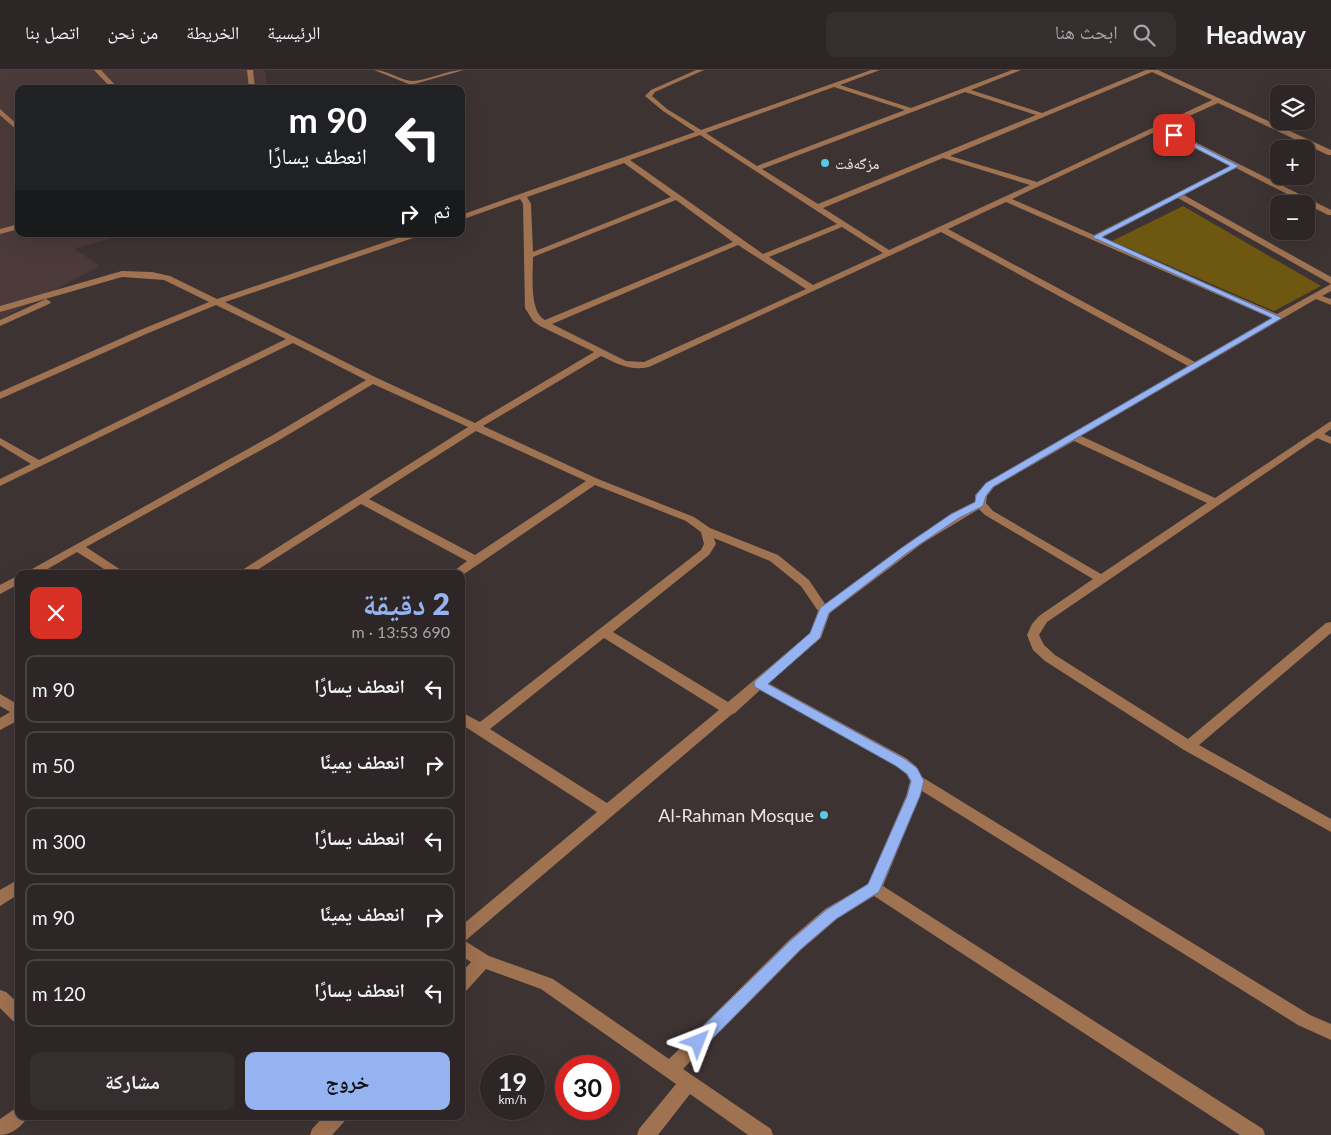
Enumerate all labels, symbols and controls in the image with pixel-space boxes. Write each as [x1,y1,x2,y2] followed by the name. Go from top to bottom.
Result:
[826,12,1176,57] search box
[1055,20,1118,43] text: ابحث هنا
[1206,20,1306,49] text: Headway
[25,21,79,43] text: اتصل بنا
[107,21,158,43] text: من نحن
[186,21,239,43] text: الخريطة
[267,21,321,43] text: الرئيسية
[1130,21,1158,49] icon: search
[1270,85,1315,240] map controls
[1270,85,1315,130] button: layers
[289,98,367,140] text: 90 m
[385,105,450,170] icon: left
[1153,114,1195,156] pin
[1160,121,1188,149] icon: arrive
[1270,140,1315,185] button: +
[268,142,367,169] text: انعطف يسارًا
[835,154,880,173] place label: مزگەفت
[819,157,831,169] marker: مزگەفت
[1270,195,1315,240] button: −
[433,199,450,222] text: ثم
[395,200,423,228] icon: right
[363,585,450,621] text: 2 دقيقة
[30,587,82,639] button: close
[351,622,450,641] text: 690 m · 13:53
[314,674,405,697] text: انعطف يسارًا
[420,675,448,703] icon: left
[32,678,75,701] text: 90 m
[320,750,405,773] text: انعطف يمينًا
[420,751,448,779] icon: right
[32,754,75,777] text: 50 m
[658,804,814,826] place label: Al-Rahman Mosque
[818,809,830,821] marker: Al-Rahman Mosque
[314,826,405,849] text: انعطف يسارًا
[420,827,448,855] icon: left
[32,830,86,853] text: 300 m
[320,902,405,925] text: انعطف يمينًا
[420,903,448,931] icon: right
[32,906,75,929] text: 90 m
[314,978,405,1001] text: انعطف يسارًا
[420,979,448,1007] icon: left
[32,982,86,1005] text: 120 m
[671,1015,723,1067] position arrow
[30,1052,235,1110] button: مشاركة
[245,1052,450,1110] button: خروج
[555,1055,620,1120] speed limit sign: 30
[498,1066,527,1096] text: 19
[498,1092,527,1107] text: km/h

